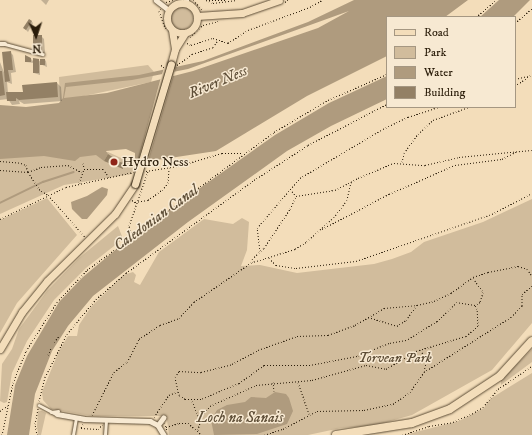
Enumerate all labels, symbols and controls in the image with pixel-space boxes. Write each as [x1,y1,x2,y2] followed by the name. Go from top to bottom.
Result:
[16,16,56,56] north arrow
[386,16,516,108] legend
[424,25,449,40] text: Road
[32,41,42,55] text: N
[424,45,446,60] text: Park
[186,62,250,102] water label: River Ness
[424,65,453,80] text: Water
[424,85,465,100] text: Building
[122,154,188,170] place label: Hydro Ness
[109,157,119,167] marker: Hydro Ness
[110,181,202,255] water label: Caledonian Canal
[358,350,432,366] park label: Torvean Park
[197,409,283,427] water label: Loch na Sanais

